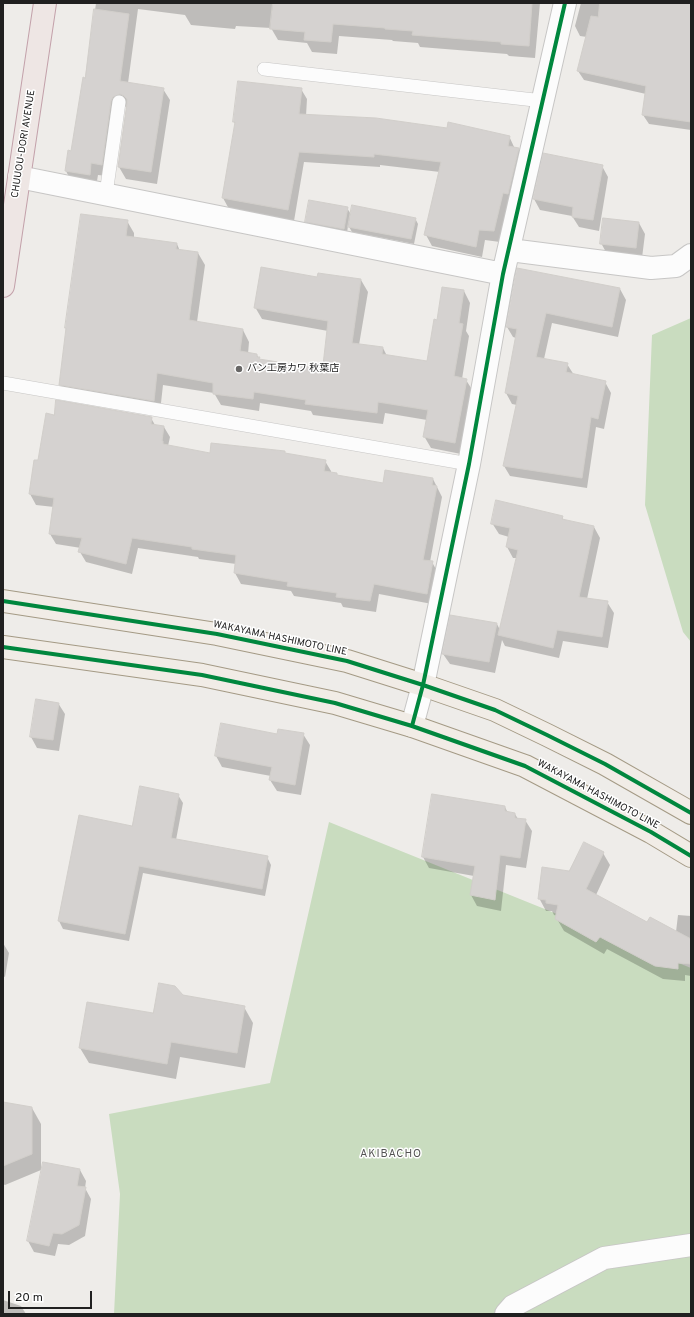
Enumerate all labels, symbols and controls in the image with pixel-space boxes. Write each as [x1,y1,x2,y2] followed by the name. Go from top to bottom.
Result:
[10,89,38,199] street label: CHUUOU-DORI AVENUE
[247,363,339,375] place label: パン工房カワ 秋葉店
[234,364,244,374] marker: パン工房カワ 秋葉店
[212,619,348,659] street label: WAKAYAMA HASHIMOTO LINE
[535,758,661,832] street label: WAKAYAMA HASHIMOTO LINE
[360,1148,422,1162] district label: AKIBACHO
[10,1283,94,1309] scale bar
[15,1290,43,1306] text: 20 m

